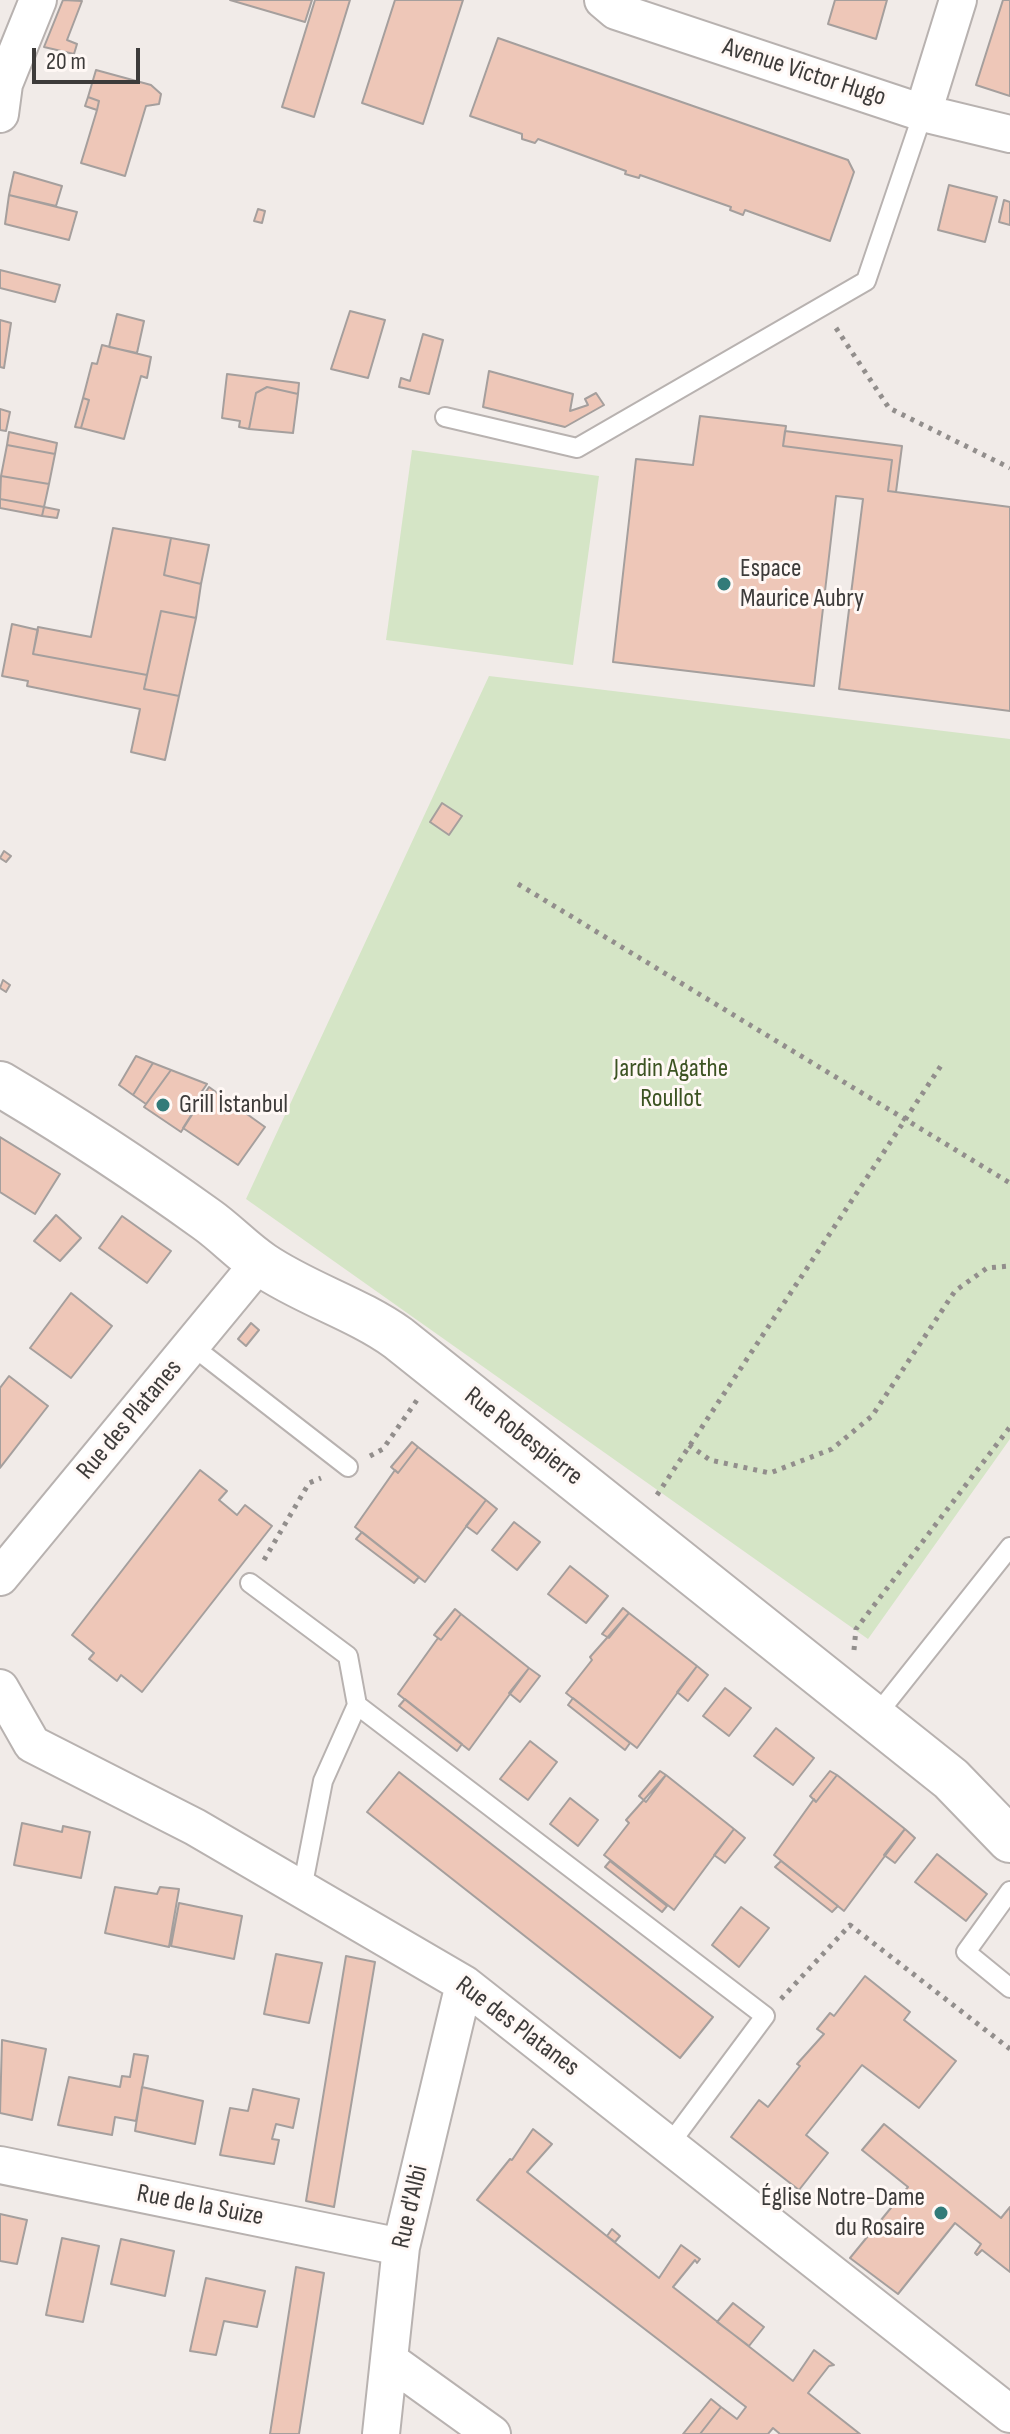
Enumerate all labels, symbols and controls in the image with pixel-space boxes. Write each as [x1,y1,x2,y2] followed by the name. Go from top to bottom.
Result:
[36,32,144,82] scale bar
[718,32,890,114] street label: Avenue Victor Hugo
[46,47,86,76] text: 20 m
[740,553,864,614] place label: Espace Maurice Aubry
[715,575,733,593] marker: Espace Maurice Aubry
[614,1053,728,1114] park label: Jardin Agathe Roullot
[179,1089,288,1121] place label: Grill İstanbul
[154,1096,172,1114] marker: Grill İstanbul
[71,1354,189,1486] street label: Rue des Platanes
[458,1381,588,1493] street label: Rue Robespierre
[449,1970,585,2084] street label: Rue des Platanes
[386,2162,436,2252] street label: Rue d'Albi
[134,2178,266,2234] street label: Rue de la Suize
[761,2182,925,2244] place label: Église Notre-Dame du Rosaire
[932,2204,950,2222] marker: Église Notre-Dame du Rosaire

